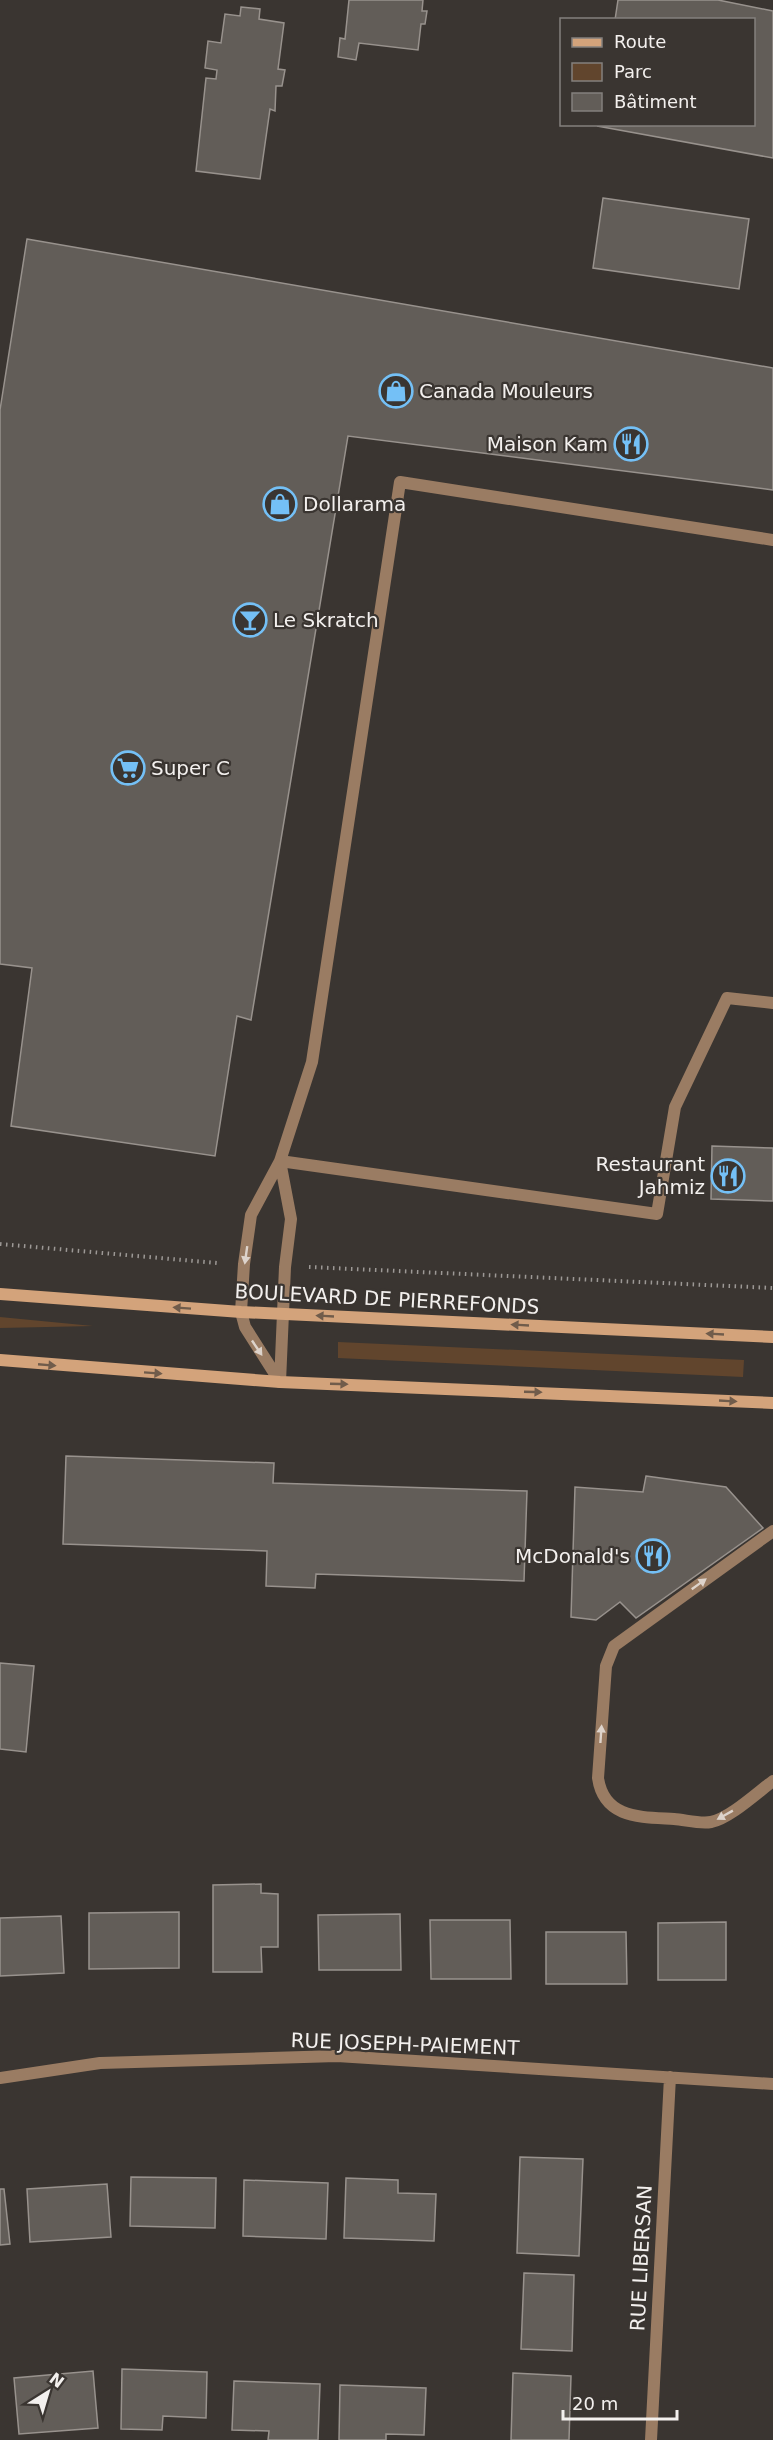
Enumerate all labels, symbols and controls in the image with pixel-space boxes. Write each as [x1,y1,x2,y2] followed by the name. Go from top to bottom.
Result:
[560,18,755,126] legend
[614,31,666,52] text: Route
[614,61,652,82] text: Parc
[614,91,697,112] text: Bâtiment
[378,373,414,409] shop icon: Canada Mouleurs
[419,379,593,403] place label: Canada Mouleurs
[613,426,649,462] restaurant icon: Maison Kam
[487,432,608,456] place label: Maison Kam
[262,486,298,522] shop icon: Dollarama
[303,492,406,516] place label: Dollarama
[232,602,268,638] bar icon: Le Skratch
[273,608,379,632] place label: Le Skratch
[110,750,146,786] supermarket icon: Super C
[151,756,230,780] place label: Super C
[596,1152,705,1199] place label: Restaurant Jahmiz
[710,1158,746,1194] restaurant icon: Restaurant Jahmiz
[241,1245,250,1264] one-way arrow
[234,1279,540,1319] street label: BOULEVARD DE PIERREFONDS
[173,1303,192,1313] one-way arrow
[315,1312,334,1321] one-way arrow
[510,1321,529,1330] one-way arrow
[705,1330,724,1339] one-way arrow
[251,1340,263,1356] one-way arrow
[38,1360,57,1370] one-way arrow
[144,1368,163,1378] one-way arrow
[329,1379,348,1389] one-way arrow
[524,1388,543,1397] one-way arrow
[719,1397,738,1406] one-way arrow
[635,1538,671,1574] restaurant icon: McDonald's
[515,1544,630,1568] place label: McDonald's
[691,1578,707,1590] one-way arrow
[597,1724,606,1743] one-way arrow
[717,1810,734,1820] one-way arrow
[290,2028,521,2060] street label: RUE JOSEPH-PAIEMENT
[625,2184,657,2332] street label: RUE LIBERSAN
[18,2362,78,2422] north arrow
[46,2369,68,2392] text: N
[563,2383,677,2421] scale bar
[572,2393,618,2414] text: 20 m

